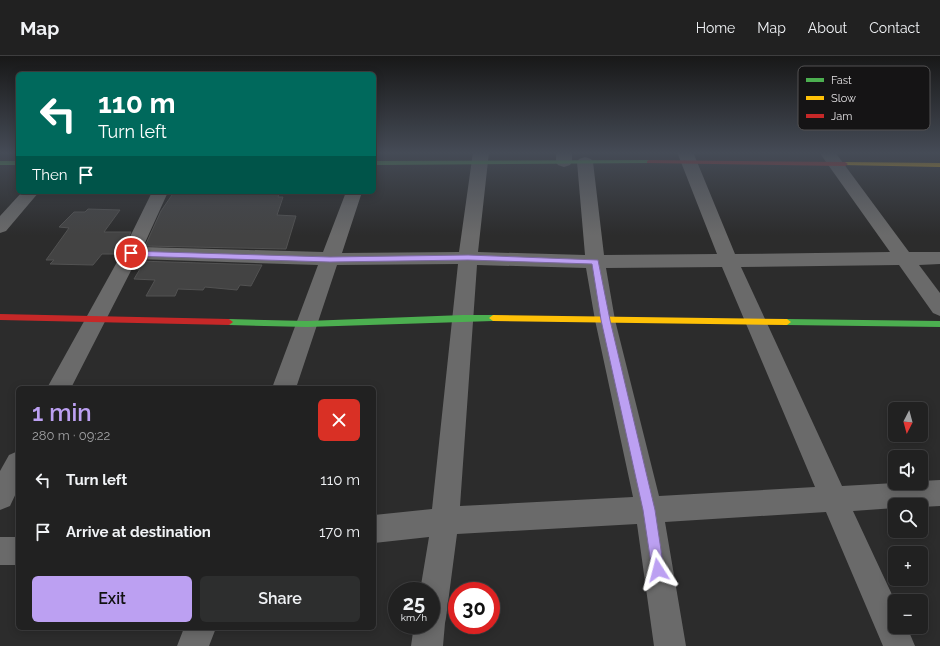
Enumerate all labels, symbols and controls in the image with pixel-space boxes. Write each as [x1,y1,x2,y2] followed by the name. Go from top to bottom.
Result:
[20,17,59,39] text: Map
[696,20,735,36] text: Home
[757,20,786,36] text: Map
[808,20,847,36] text: About
[869,20,920,36] text: Contact
[798,66,930,130] legend
[831,74,852,87] text: Fast
[98,87,176,120] text: 110 m
[32,88,84,140] icon: left
[831,92,856,105] text: Slow
[831,110,852,123] text: Jam
[98,121,167,142] text: Turn left
[75,164,97,186] icon: arrive
[32,166,67,184] text: Then
[114,236,148,270] pin
[120,242,142,264] icon: arrive
[32,398,92,427] text: 1 min
[318,399,360,441] button: close
[888,402,928,442] north arrow
[888,402,928,634] map controls
[32,428,110,443] text: 280 m · 09:22
[888,450,928,490] button: sound
[32,469,54,491] icon: left
[66,471,127,489] text: Turn left
[320,471,360,489] text: 110 m
[888,498,928,538] button: search
[32,521,54,543] icon: arrive
[66,523,211,541] text: Arrive at destination
[319,523,360,541] text: 170 m
[888,546,928,586] button: +
[637,549,679,591] position arrow
[32,576,192,622] button: Exit
[200,576,360,622] button: Share
[448,582,500,634] speed limit sign: 30
[403,591,425,615] text: 25
[888,594,928,634] button: −
[401,612,427,623] text: km/h

